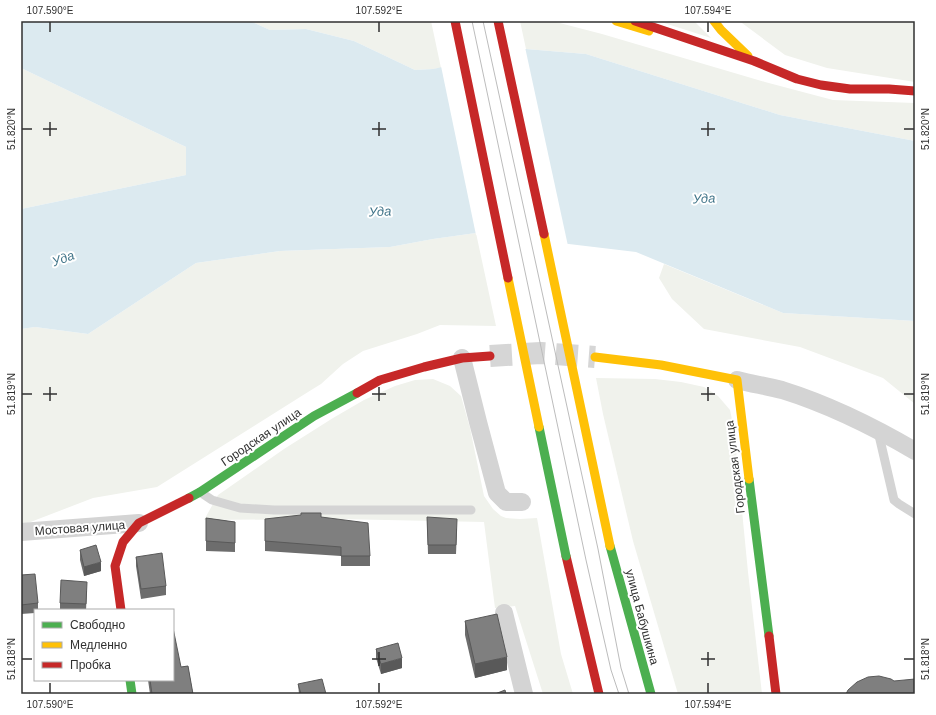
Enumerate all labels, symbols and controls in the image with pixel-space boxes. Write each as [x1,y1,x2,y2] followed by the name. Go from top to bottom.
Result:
[27,5,74,16] text: 107.590°E
[356,5,403,16] text: 107.592°E
[685,5,732,16] text: 107.594°E
[6,108,17,150] text: 51.820°N
[920,108,931,150] text: 51.820°N
[691,191,716,206] water label: Уда
[367,204,392,219] water label: Уда
[49,248,76,270] water label: Уда
[6,373,17,415] text: 51.819°N
[920,373,931,415] text: 51.819°N
[218,405,304,469] street label: Городская улица
[722,419,748,514] street label: Городская улица
[34,518,126,538] street label: Мостовая улица
[623,568,662,667] street label: улица Бабушкина
[34,609,174,681] legend
[70,618,125,632] text: Свободно
[6,638,17,680] text: 51.818°N
[70,638,127,652] text: Медленно
[920,638,931,680] text: 51.818°N
[70,658,111,672] text: Пробка
[27,699,74,710] text: 107.590°E
[356,699,403,710] text: 107.592°E
[685,699,732,710] text: 107.594°E

